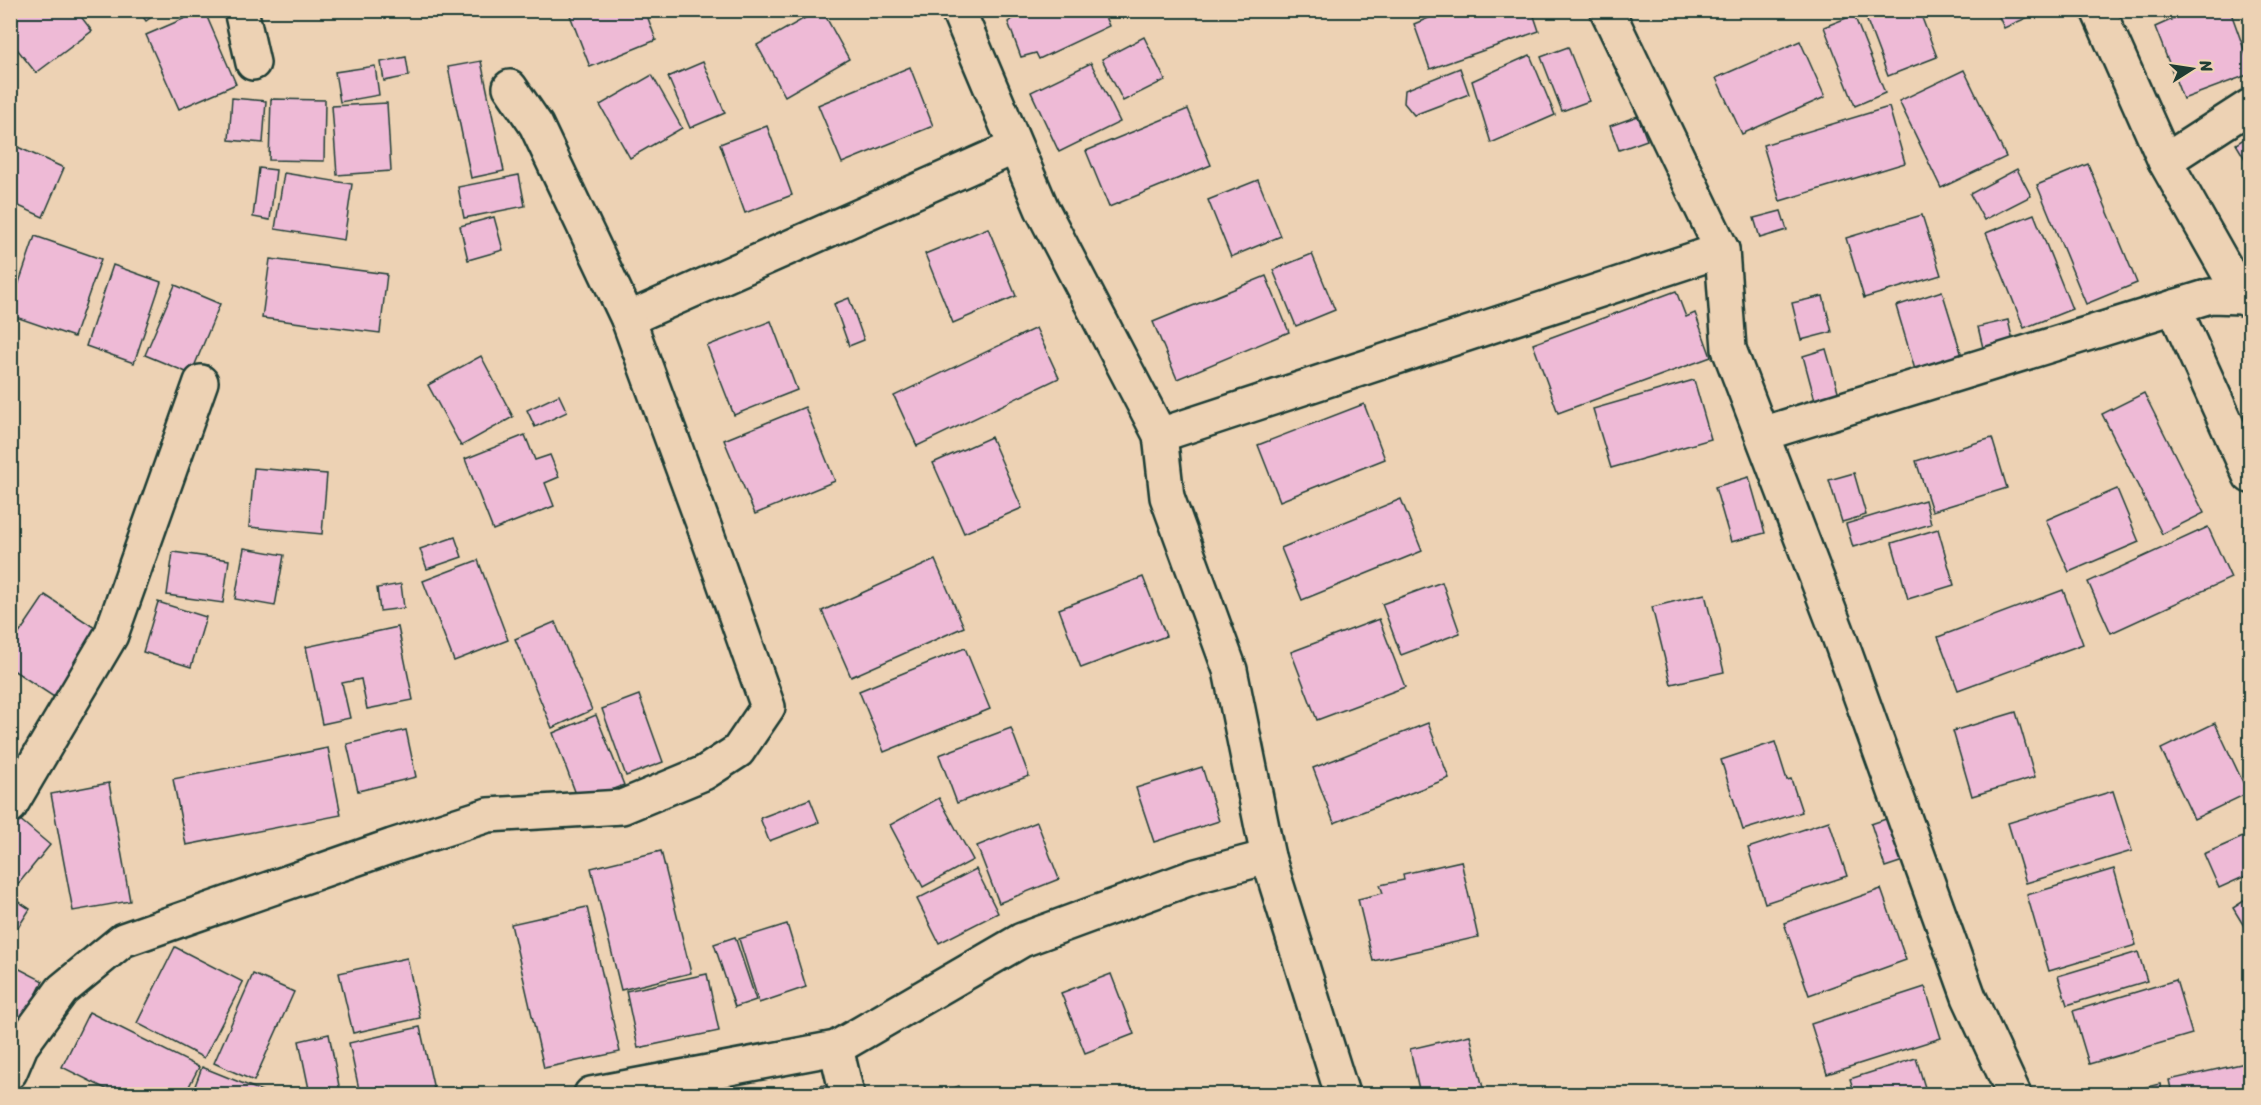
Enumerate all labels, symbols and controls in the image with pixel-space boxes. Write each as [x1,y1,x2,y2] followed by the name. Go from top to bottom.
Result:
[2162,39,2222,99] north arrow
[2191,57,2222,75] text: N

